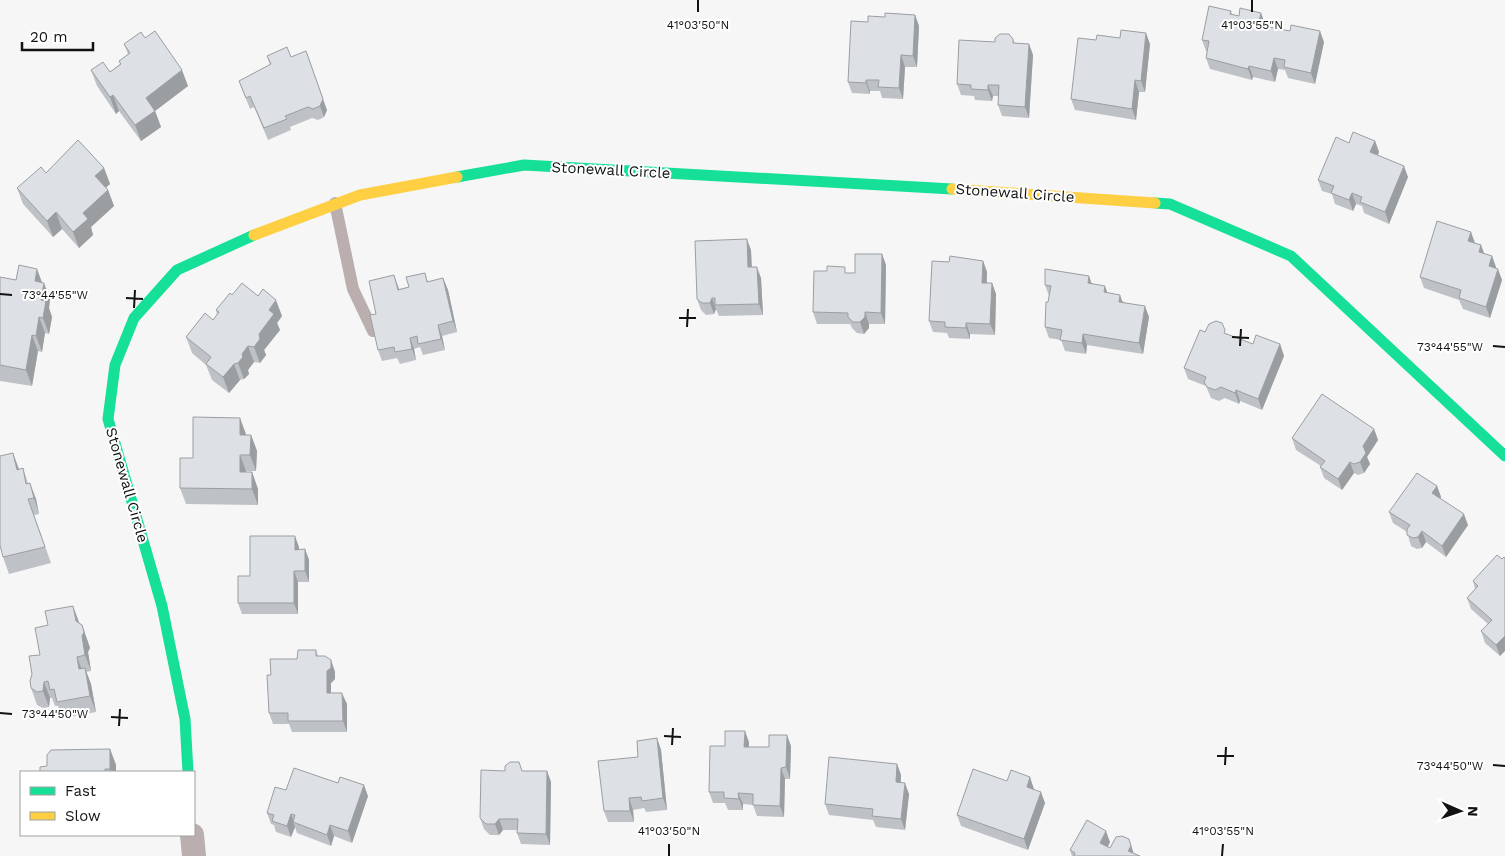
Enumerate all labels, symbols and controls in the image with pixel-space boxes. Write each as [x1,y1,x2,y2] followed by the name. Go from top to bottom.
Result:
[667,18,729,32] text: 41°03'50"N
[1221,18,1283,32] text: 41°03'55"N
[22,20,94,52] scale bar
[30,28,68,46] text: 20 m
[551,158,671,182] street label: Stonewall Circle
[955,180,1075,206] street label: Stonewall Circle
[22,288,89,302] text: 73°44'55"W
[1417,340,1484,354] text: 73°44'55"W
[102,425,152,545] street label: Stonewall Circle
[22,707,89,721] text: 73°44'50"W
[1417,759,1484,773] text: 73°44'50"W
[20,771,195,836] legend
[65,782,97,800] text: Fast
[1435,786,1485,836] north arrow
[1465,806,1481,817] text: N
[65,807,101,825] text: Slow
[638,824,700,838] text: 41°03'50"N
[1192,824,1254,838] text: 41°03'55"N

